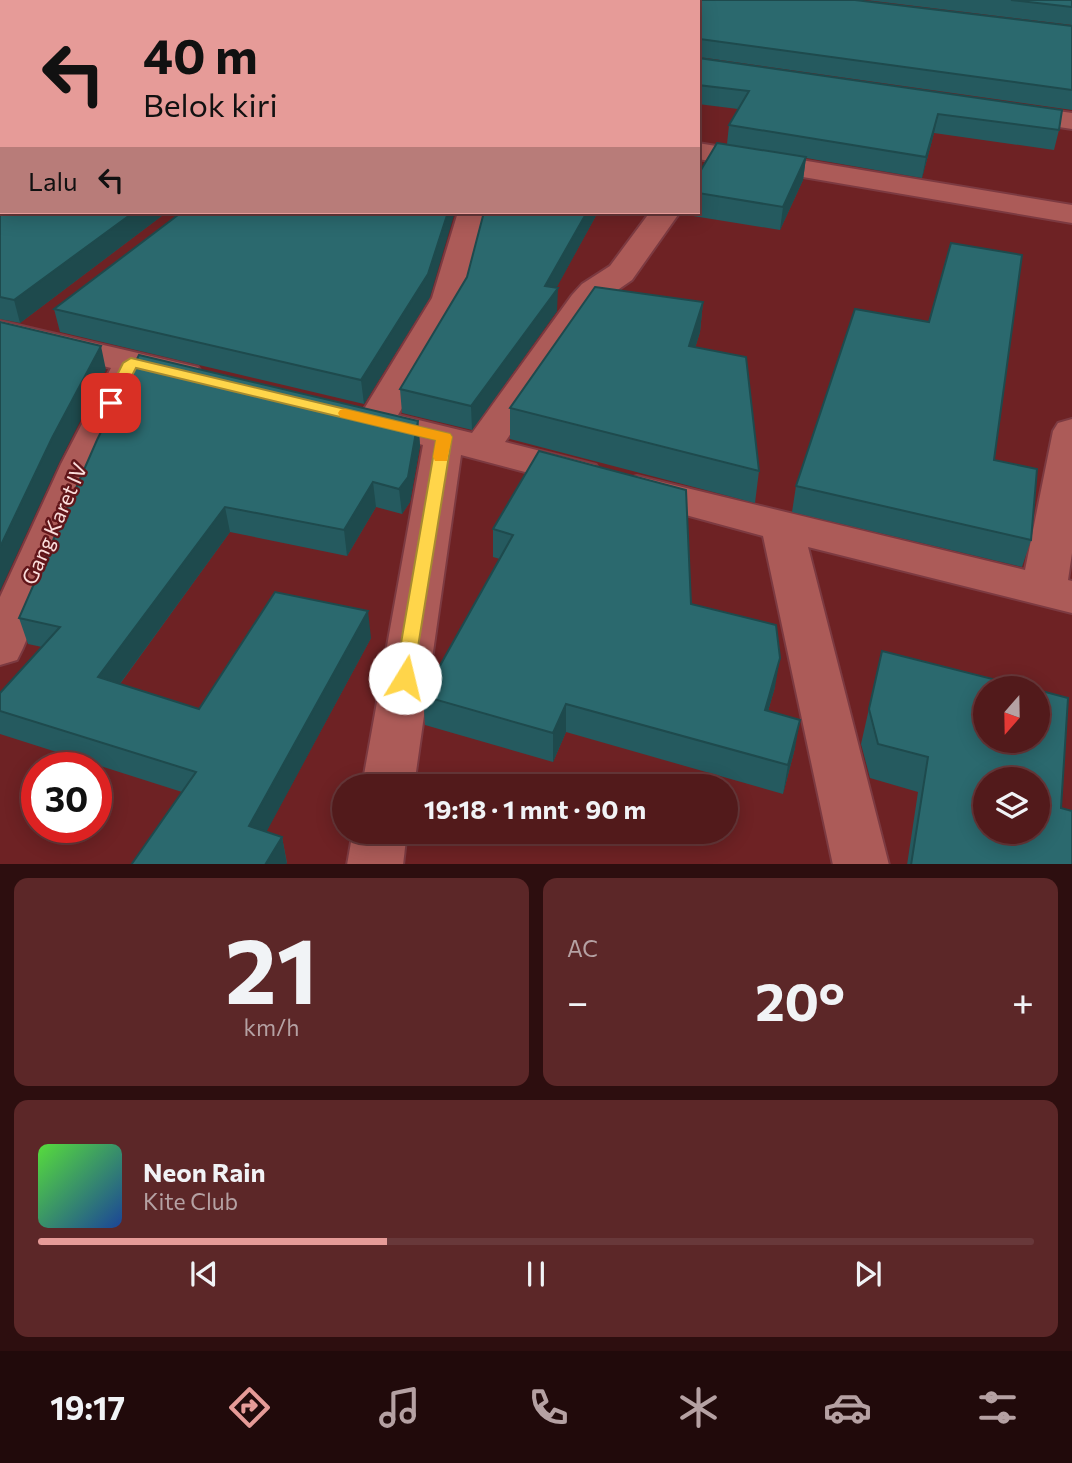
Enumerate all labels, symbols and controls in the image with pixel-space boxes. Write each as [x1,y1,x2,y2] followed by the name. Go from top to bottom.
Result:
[143,24,258,84] text: 40 m
[28,28,119,119] icon: left
[143,84,278,124] text: Belok kiri
[92,161,130,199] icon: left
[28,165,78,196] text: Lalu
[81,373,141,433] pin
[92,384,130,422] icon: arrive
[16,459,92,588] street label: Gang Karet IV
[368,641,442,715] position arrow
[973,676,1050,752] north arrow
[973,676,1050,844] map controls
[21,752,112,843] speed limit sign: 30
[973,767,1050,844] button: layers
[424,793,646,824] text: 19:18 · 1 mnt · 90 m
[225,911,318,1023] text: 21
[567,934,598,962] text: AC
[755,968,845,1032] text: 20°
[567,977,589,1024] text: −
[1012,977,1034,1024] text: +
[244,1013,299,1041] text: km/h
[143,1156,266,1187] text: Neon Rain
[143,1187,238,1215] text: Kite Club
[185,1255,223,1293] icon: previous
[517,1255,555,1293] icon: pause
[849,1255,887,1293] icon: next
[225,1383,274,1432] icon: directions
[375,1383,424,1432] icon: music
[524,1383,573,1432] icon: phone
[674,1383,723,1432] icon: climate
[823,1383,872,1432] icon: car
[973,1383,1022,1432] icon: filters
[50,1387,125,1427] text: 19:17

